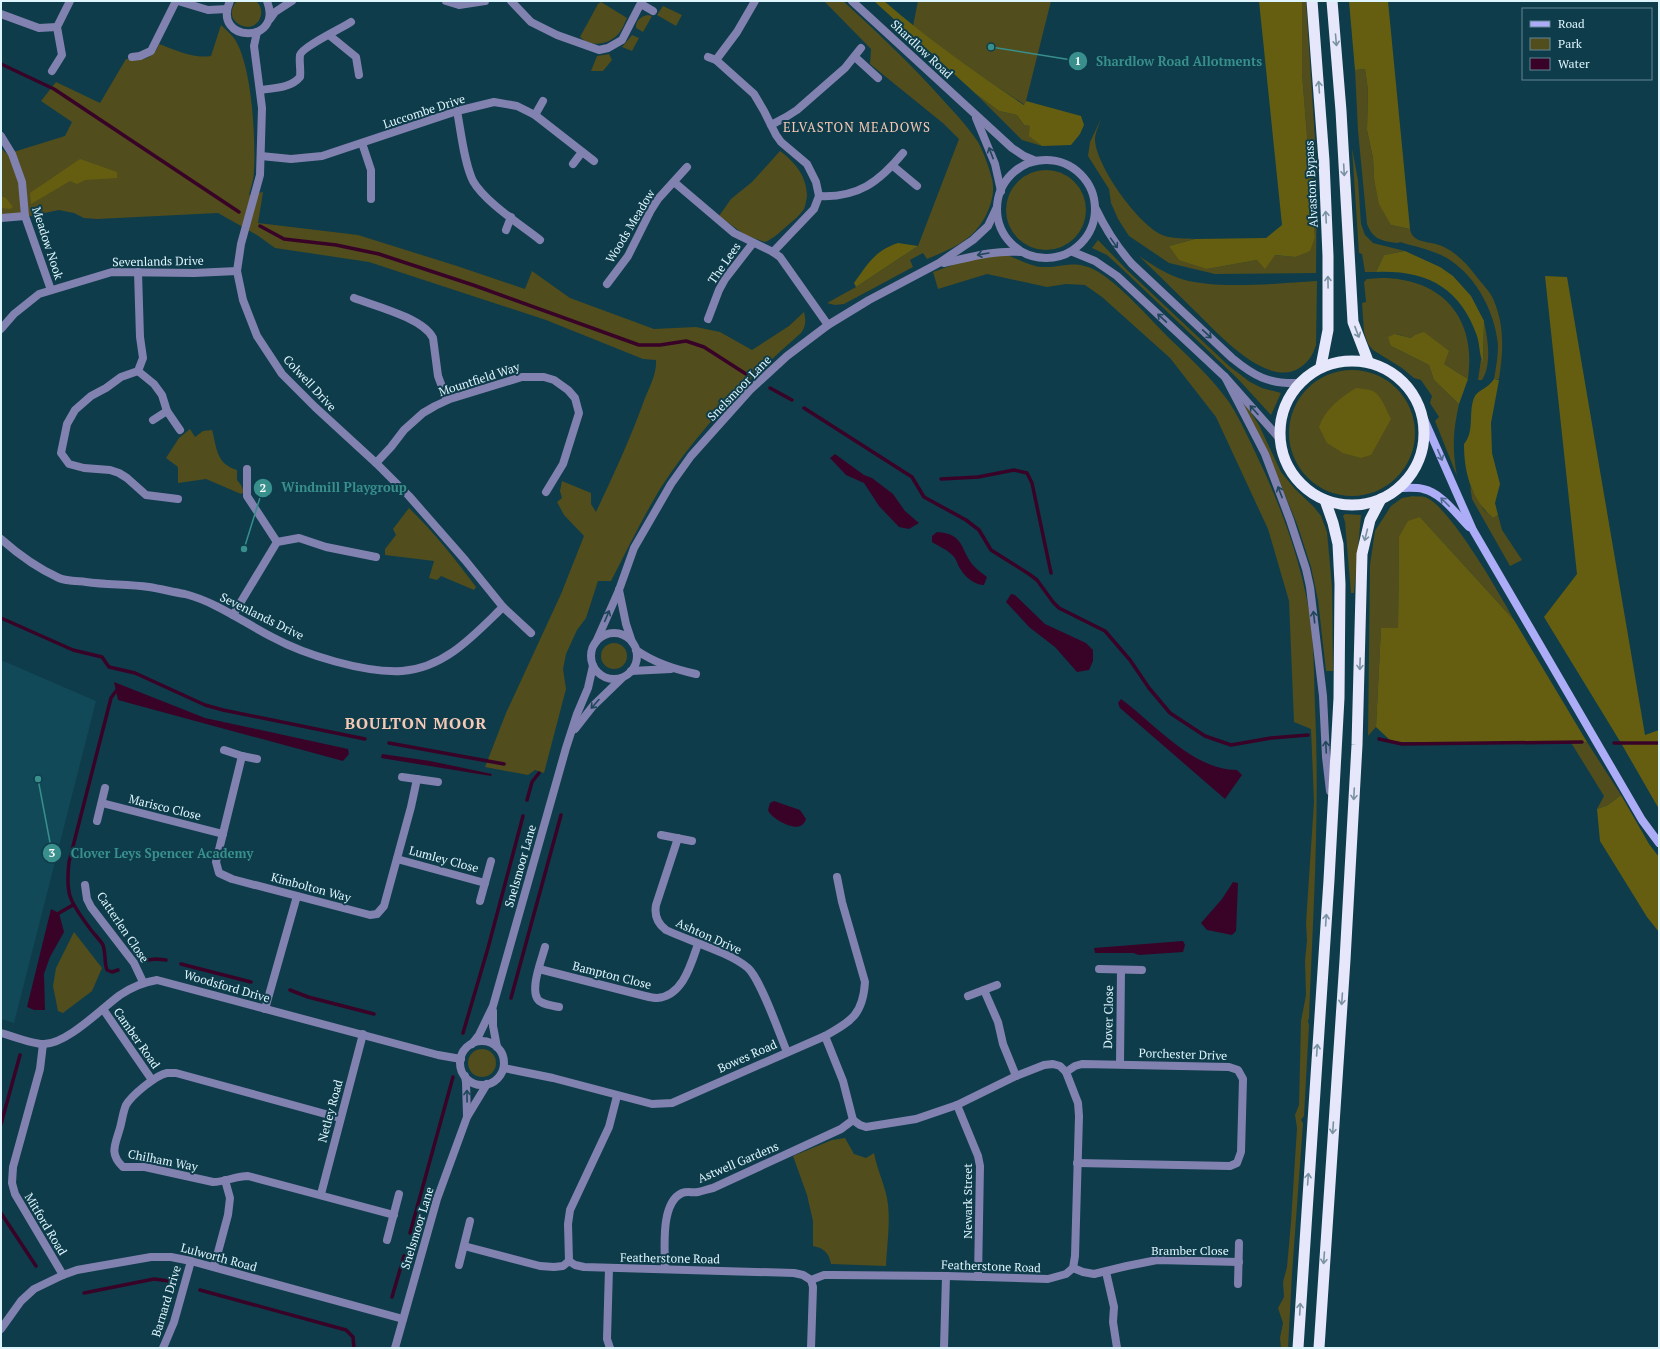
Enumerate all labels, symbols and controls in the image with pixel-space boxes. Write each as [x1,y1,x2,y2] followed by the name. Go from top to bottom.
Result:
[1522,8,1652,80] legend
[888,16,956,82] street label: Shardlow Road
[1558,16,1585,31] text: Road
[1332,33,1339,46] one-way arrow
[1558,36,1583,51] text: Park
[1068,49,1270,74] callout: Shardlow Road Allotments
[1096,52,1262,70] text: Shardlow Road Allotments
[1075,53,1081,68] text: 1
[1558,56,1590,71] text: Water
[1315,81,1323,94] one-way arrow
[381,91,467,131] street label: Luccombe Drive
[783,118,931,136] district label: ELVASTON MEADOWS
[1301,140,1321,228] street label: Alvaston Bypass
[986,148,994,160] one-way arrow
[1341,163,1348,176] one-way arrow
[602,186,658,265] street label: Woods Meadow
[29,205,67,282] street label: Meadow Nook
[1323,211,1330,224] one-way arrow
[1110,237,1118,248] one-way arrow
[704,239,744,287] street label: The Lees
[977,250,990,258] one-way arrow
[112,253,204,269] street label: Sevenlands Drive
[1325,276,1332,289] one-way arrow
[1157,314,1167,323] one-way arrow
[1353,325,1361,337] one-way arrow
[1201,329,1211,338] one-way arrow
[280,352,340,414] street label: Colwell Drive
[704,352,774,424] street label: Snelsmoor Lane
[437,359,522,399] street label: Mountfield Way
[1249,405,1259,415] one-way arrow
[1437,449,1444,461] one-way arrow
[253,475,415,500] callout: Windmill Playgroup
[281,478,407,496] text: Windmill Playgroup
[260,480,267,495] text: 2
[1275,487,1283,499] one-way arrow
[1440,497,1450,507] one-way arrow
[1361,528,1369,541] one-way arrow
[218,589,306,643] street label: Sevenlands Drive
[604,610,611,622] one-way arrow
[1310,611,1318,624] one-way arrow
[1356,657,1363,670] one-way arrow
[591,699,600,709] one-way arrow
[345,712,487,734] district label: BOULTON MOOR
[1322,741,1329,754] one-way arrow
[1350,787,1358,800] one-way arrow
[127,791,203,823] street label: Marisco Close
[501,823,539,909] street label: Snelsmoor Lane
[42,841,261,866] callout: Clover Leys Spencer Academy
[408,843,480,875] street label: Lumley Close
[71,844,254,862] text: Clover Leys Spencer Academy
[49,845,56,860] text: 3
[269,869,354,905] street label: Kimbolton Way
[94,889,152,965] street label: Catterlen Close
[1323,914,1330,927] one-way arrow
[674,915,744,957] street label: Ashton Drive
[571,958,653,992] street label: Bampton Close
[182,967,272,1005] street label: Woodsford Drive
[1100,985,1116,1049] street label: Dover Close
[1339,992,1346,1005] one-way arrow
[110,1005,164,1072] street label: Camber Road
[715,1036,779,1076] street label: Bowes Road
[1313,1044,1320,1057] one-way arrow
[1138,1045,1228,1063] street label: Porchester Drive
[314,1078,346,1144] street label: Netley Road
[463,1090,471,1103] one-way arrow
[1330,1121,1337,1134] one-way arrow
[695,1138,781,1186] street label: Astwell Gardens
[127,1146,200,1174] street label: Chilham Way
[960,1163,975,1239] street label: Newark Street
[1305,1173,1312,1186] one-way arrow
[397,1185,437,1271] street label: Snelsmoor Lane
[22,1190,71,1258] street label: Mitford Road
[179,1240,259,1274] street label: Lulworth Road
[1151,1243,1229,1258] street label: Bramber Close
[620,1250,720,1266] street label: Featherstone Road
[1321,1251,1328,1264] one-way arrow
[941,1257,1042,1275] street label: Featherstone Road
[148,1263,184,1339] street label: Barnard Drive
[1296,1303,1304,1316] one-way arrow

